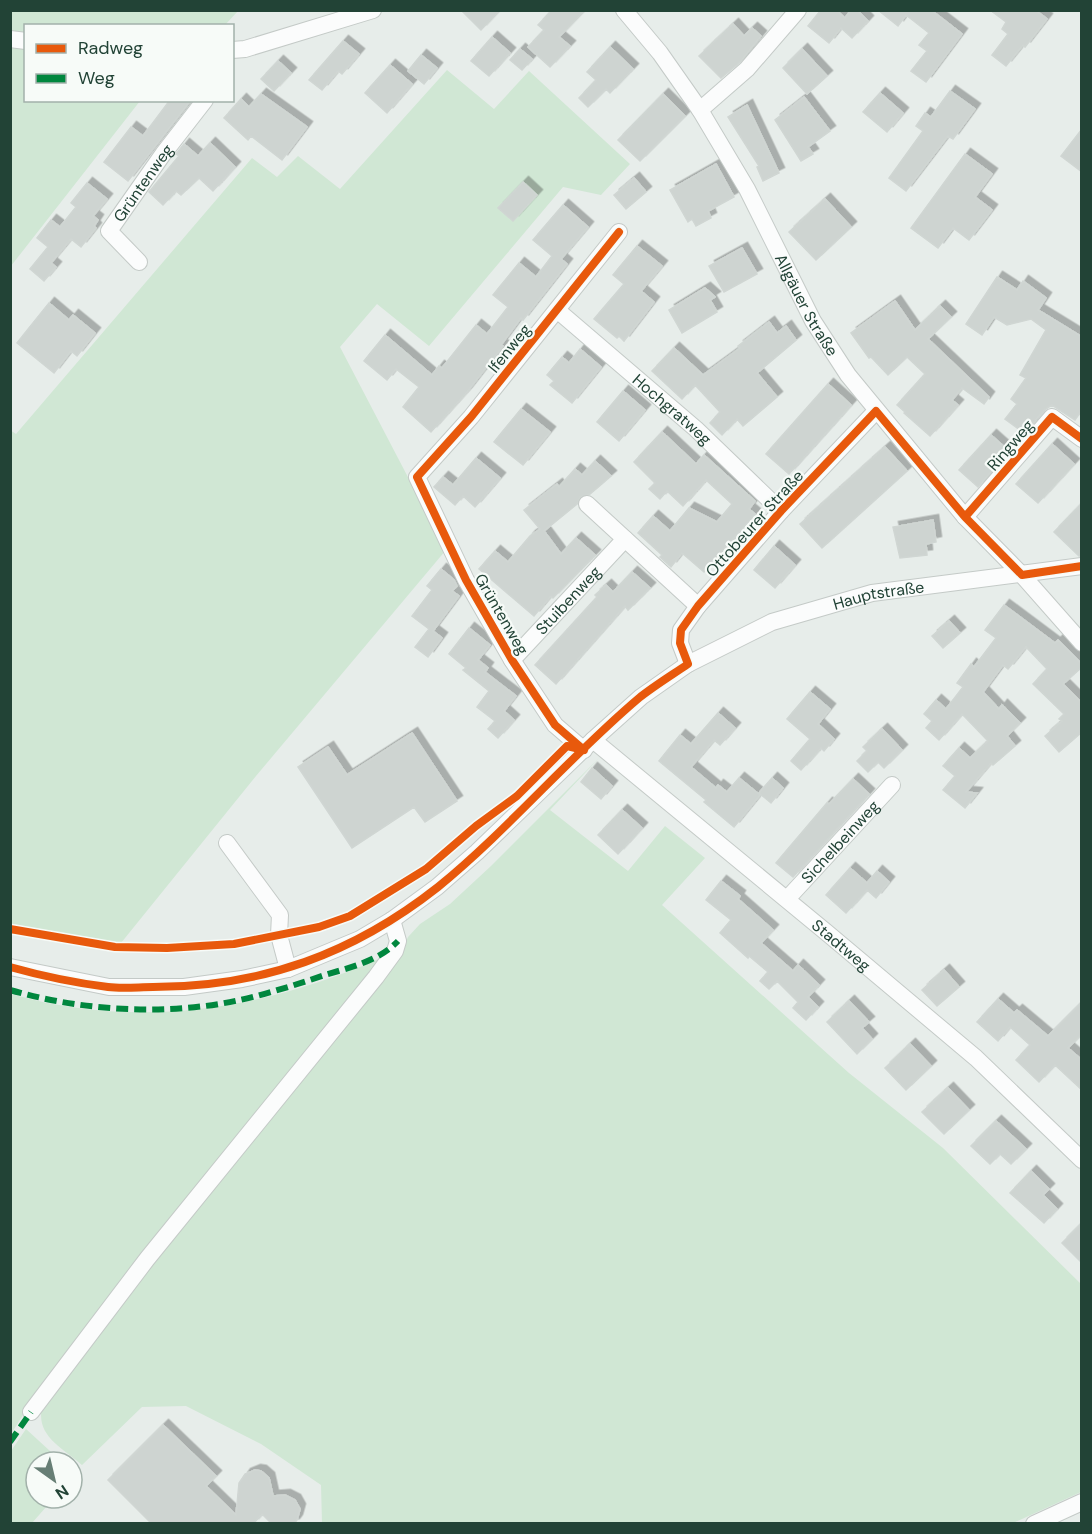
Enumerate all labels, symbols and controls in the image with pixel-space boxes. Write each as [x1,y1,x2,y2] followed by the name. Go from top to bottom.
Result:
[24,24,234,102] legend
[78,36,143,60] text: Radweg
[78,66,115,90] text: Weg
[109,140,178,226] street label: Grüntenweg
[770,250,843,360] street label: Allgäuer Straße
[483,320,536,377] street label: Ifenweg
[628,369,716,450] street label: Hochgratweg
[982,415,1038,475] street label: Ringweg
[701,465,808,581] street label: Ottobeurer Straße
[531,561,606,639] street label: Stuibenweg
[470,570,533,659] street label: Grüntenweg
[830,576,925,615] street label: Hauptstraße
[797,796,884,888] street label: Sichelbeinweg
[807,915,875,976] street label: Stadtweg
[24,1450,84,1510] north arrow
[51,1480,73,1504] text: N

